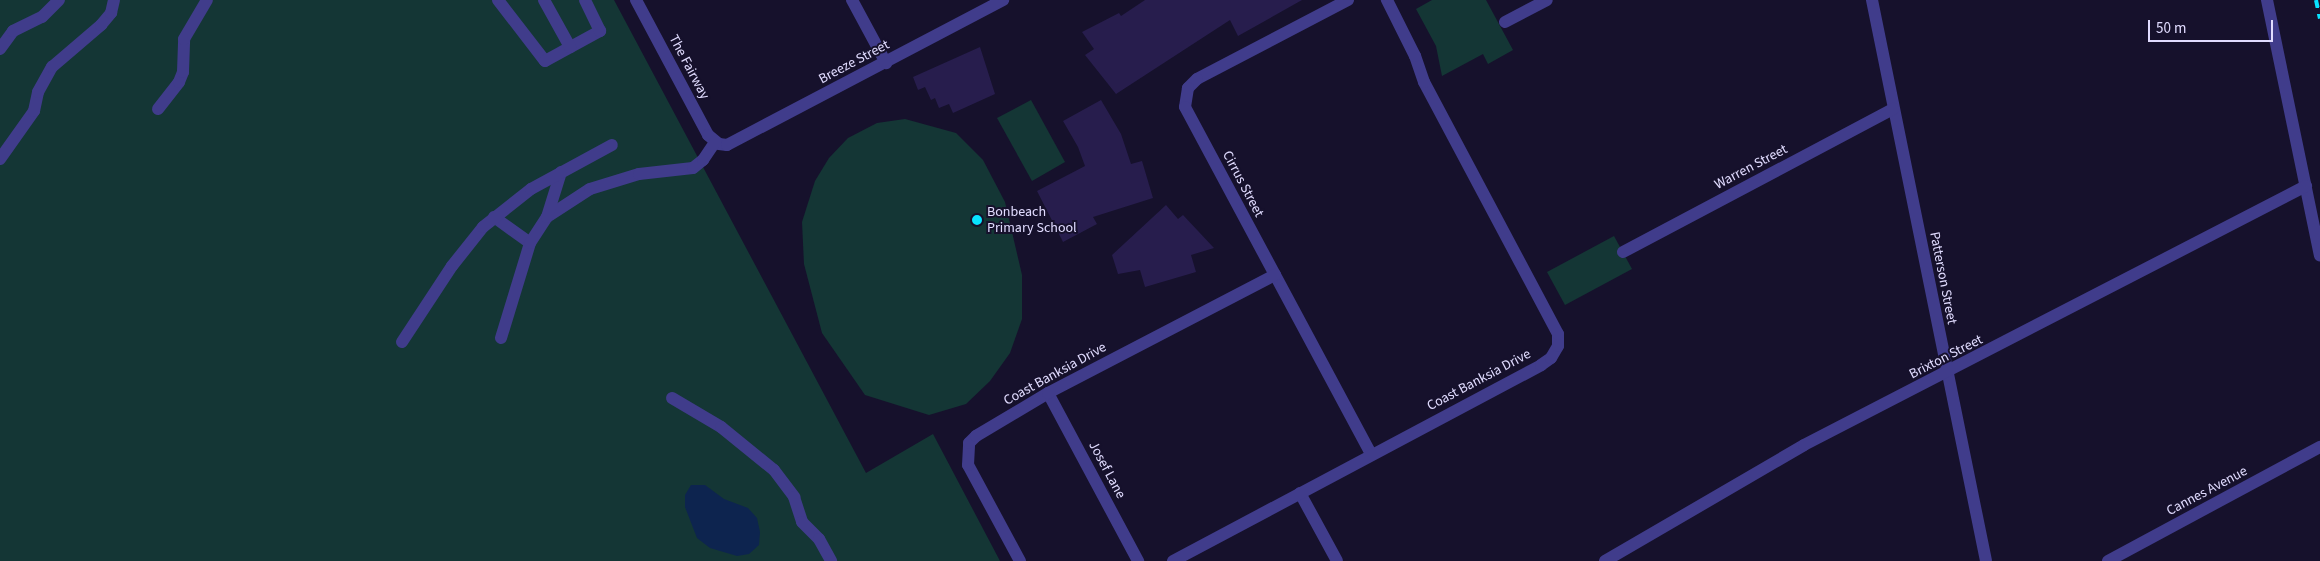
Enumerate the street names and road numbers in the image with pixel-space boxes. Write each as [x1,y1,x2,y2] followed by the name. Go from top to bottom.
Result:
[665,32,713,102] street label: The Fairway
[816,36,892,88] street label: Breeze Street
[1712,141,1790,193] street label: Warren Street
[1219,148,1267,220] street label: Cirrus Street
[1926,230,1960,326] street label: Patterson Street
[1906,331,1986,383] street label: Brixton Street
[1001,339,1109,409] street label: Coast Banksia Drive
[1424,346,1534,414] street label: Coast Banksia Drive
[1085,439,1129,501] street label: Josef Lane
[2164,463,2250,519] street label: Cannes Avenue

